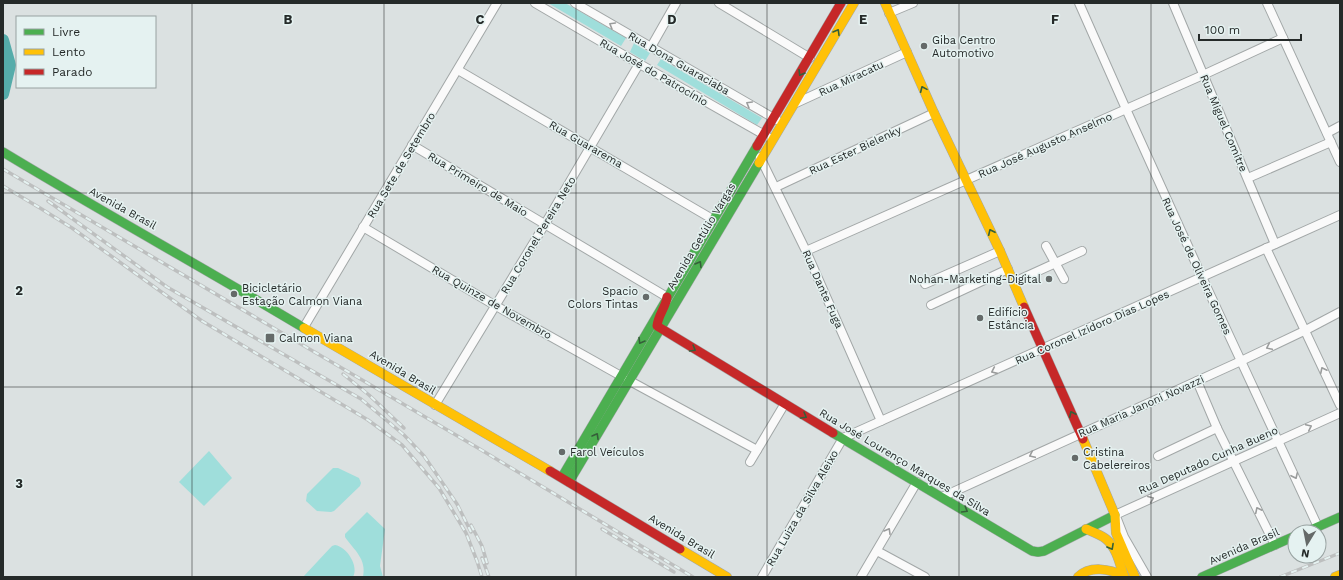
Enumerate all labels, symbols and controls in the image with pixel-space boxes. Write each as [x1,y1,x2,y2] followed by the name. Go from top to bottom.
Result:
[284,12,293,27] text: B
[476,12,485,27] text: C
[667,12,677,27] text: D
[859,12,867,27] text: E
[1051,12,1059,27] text: F
[16,16,156,88] legend
[1199,16,1301,42] scale bar
[609,22,616,29] one-way arrow
[1205,23,1240,37] text: 100 m
[52,25,80,39] text: Livre
[626,29,732,98] street label: Rua Dona Guaraciaba
[832,29,839,36] one-way arrow
[932,34,996,60] place label: Giba Centro Automotivo
[597,36,710,109] street label: Rua José do Patrocínio
[919,41,929,51] marker: Giba Centro Automotivo
[52,45,86,59] text: Lento
[817,58,886,99] street label: Rua Miracatu
[52,65,92,79] text: Parado
[798,69,805,76] one-way arrow
[1197,73,1250,174] street label: Rua Miguel Comitre
[920,85,928,92] one-way arrow
[746,101,753,108] one-way arrow
[365,110,438,221] street label: Rua Sete de Setembro
[976,110,1114,181] street label: Rua José Augusto Anselmo
[547,118,625,171] street label: Rua Guararema
[807,123,904,178] street label: Rua Ester Bielenky
[425,149,530,219] street label: Rua Primeiro de Maio
[498,174,579,296] street label: Rua Coronel Pereira Neto
[664,180,738,292] street label: Avenida Getúlio Vargas
[87,185,159,233] street label: Avenida Brasil
[1159,196,1234,337] street label: Rua José de Oliveira Gomes
[988,228,996,236] one-way arrow
[799,248,846,330] street label: Rua Dante Fuga
[694,261,701,268] one-way arrow
[429,263,554,342] street label: Rua Quinze de Novembro
[909,273,1042,286] place label: Nohan-Marketing-Digital
[1044,274,1054,284] marker: Nohan-Marketing-Digital
[242,282,362,308] place label: Bicicletário Estação Calmon Viana
[15,283,23,298] text: 2
[568,285,638,311] place label: Spacio Colors Tintas
[1013,287,1172,367] street label: Rua Coronel Izidoro Dias Lopes
[229,289,239,299] marker: Bicicletário Estação Calmon Viana
[641,292,651,302] marker: Spacio Colors Tintas
[988,306,1034,332] place label: Edifício Estância
[975,313,985,323] marker: Edifício Estância
[264,332,276,344] marker: Calmon Viana
[279,332,353,345] place label: Calmon Viana
[639,337,646,344] one-way arrow
[1266,342,1273,350] one-way arrow
[689,344,696,351] one-way arrow
[367,348,439,398] street label: Avenida Brasil
[990,366,997,374] one-way arrow
[1320,366,1328,374] one-way arrow
[1076,373,1206,440] street label: Rua Maria Janoni Novazzi
[817,406,992,519] street label: Rua José Lourenço Marques da Silva
[1069,411,1077,419] one-way arrow
[800,412,808,419] one-way arrow
[1137,424,1280,497] street label: Rua Deputado Cunha Bueno
[1305,424,1313,432] one-way arrow
[591,433,598,440] one-way arrow
[570,446,644,459] place label: Farol Veículos
[1083,446,1150,472] place label: Cristina Cabelereiros
[557,447,567,457] marker: Farol Veículos
[764,448,841,569] street label: Rua Luiza da Silva Aleixo
[1029,450,1037,458] one-way arrow
[1070,453,1080,463] marker: Cristina Cabelereiros
[1290,472,1298,480] one-way arrow
[15,476,23,491] text: 3
[1146,496,1154,504] one-way arrow
[961,506,968,513] one-way arrow
[1255,506,1263,514] one-way arrow
[646,512,718,562] street label: Avenida Brasil
[1287,524,1327,564] north arrow
[1207,525,1282,568] street label: Avenida Brasil
[884,528,891,535] one-way arrow
[1107,543,1114,550] one-way arrow
[1300,546,1310,560] text: N

